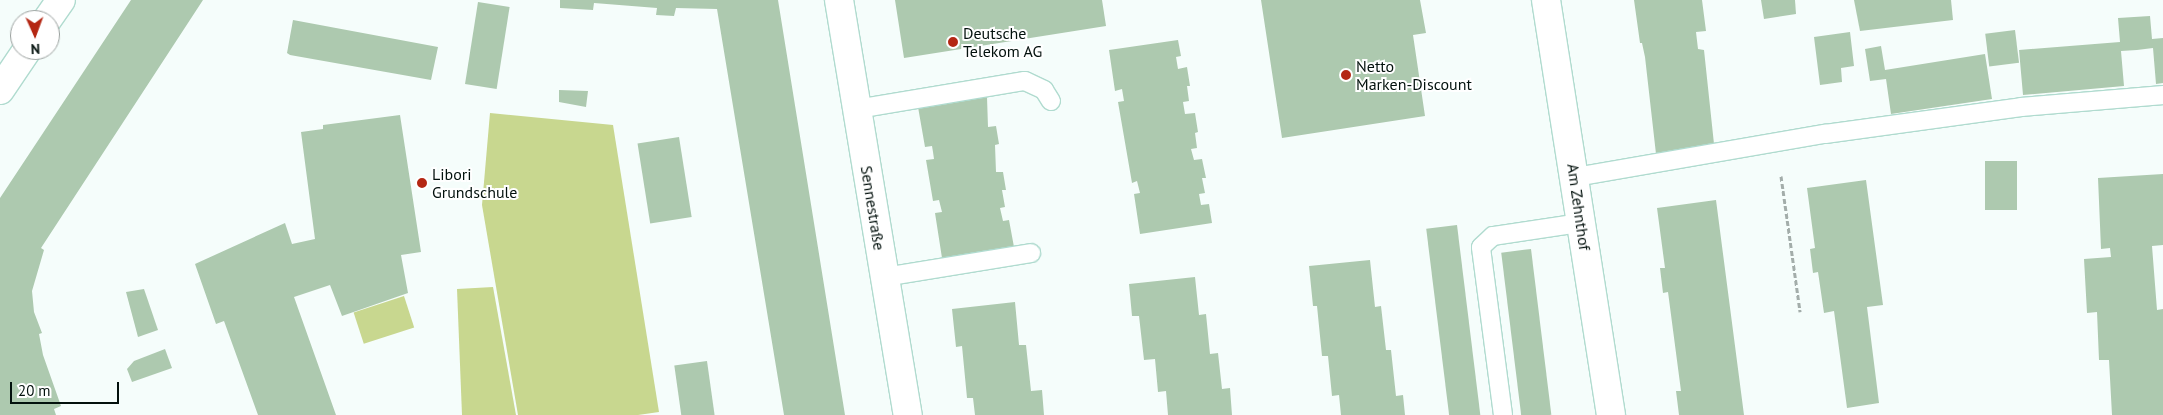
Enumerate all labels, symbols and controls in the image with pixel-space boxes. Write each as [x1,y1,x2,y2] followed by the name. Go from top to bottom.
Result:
[10,10,60,60] north arrow
[963,23,1043,61] place label: Deutsche Telekom AG
[947,36,959,48] marker: Deutsche Telekom AG
[31,40,40,58] text: N
[1356,56,1472,94] place label: Netto Marken-Discount
[1340,69,1352,81] marker: Netto Marken-Discount
[1563,162,1595,252] street label: Am Zehnthof
[432,164,517,202] place label: Libori Grundschule
[857,164,889,252] street label: Sennestraße
[416,177,428,189] marker: Libori Grundschule
[12,372,121,404] scale bar
[18,381,51,400] text: 20 m

